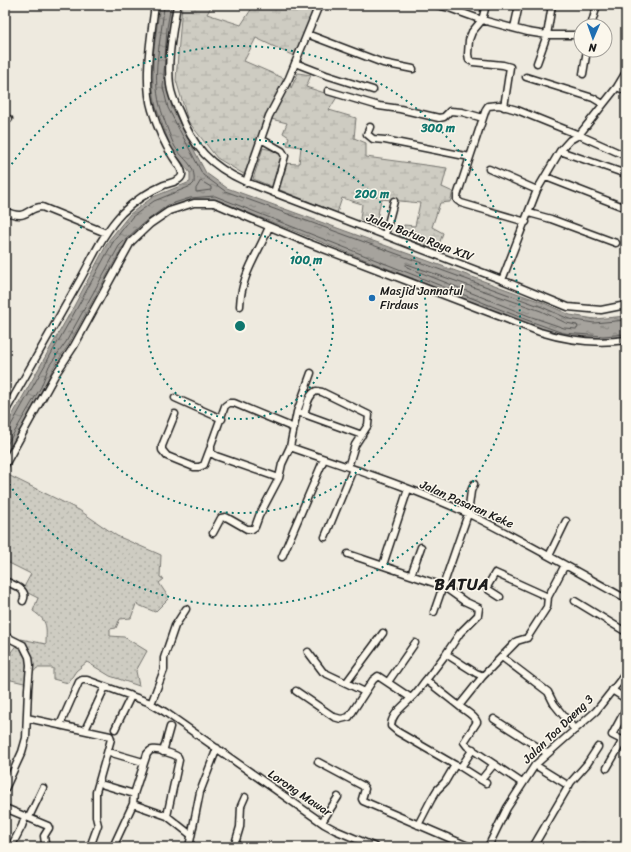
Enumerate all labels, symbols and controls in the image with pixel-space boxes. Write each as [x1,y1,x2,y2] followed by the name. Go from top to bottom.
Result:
[573,18,613,58] north arrow
[588,38,598,57] text: N
[420,117,456,139] text: 300 m
[354,183,390,205] text: 200 m
[362,206,478,268] street label: Jalan Batua Raya XIV
[290,249,323,271] text: 100 m
[380,280,464,316] place label: Masjid Jannatul Firdaus
[367,293,377,303] marker: Masjid Jannatul Firdaus
[233,319,247,333] centre of rings
[416,473,518,535] street label: Jalan Pasaran Keke
[435,570,489,599] district label: BATUA
[516,689,599,770] street label: Jalan Toa Daeng 3
[263,763,337,823] street label: Lorong Mawar

